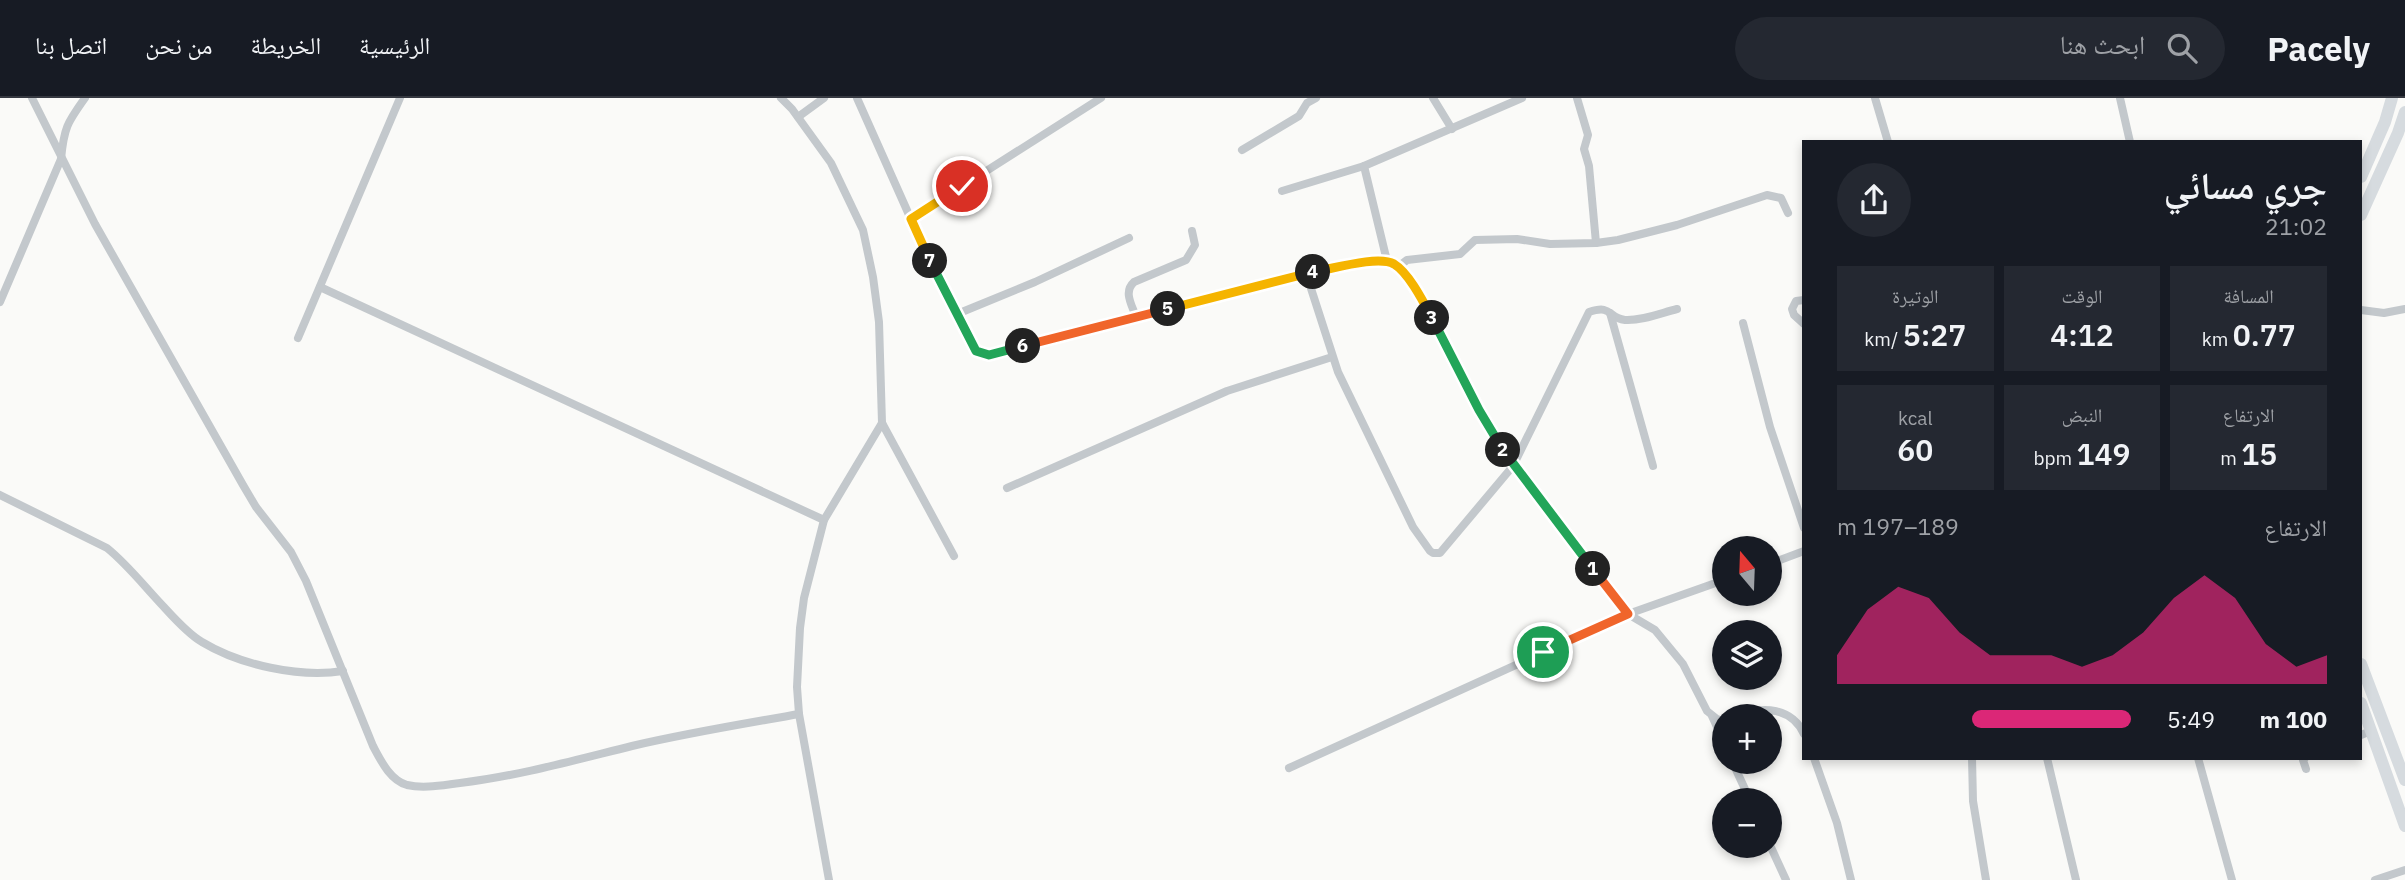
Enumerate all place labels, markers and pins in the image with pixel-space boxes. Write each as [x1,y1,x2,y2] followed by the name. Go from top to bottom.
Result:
[932,156,992,216] pin
[912,244,948,278] pin: 7
[1296,254,1330,290] pin: 4
[1150,292,1186,326] pin: 5
[1414,300,1450,336] pin: 3
[1006,328,1040,364] pin: 6
[1486,432,1520,468] pin: 2
[1576,552,1610,587] pin: 1
[1513,622,1573,682] pin

